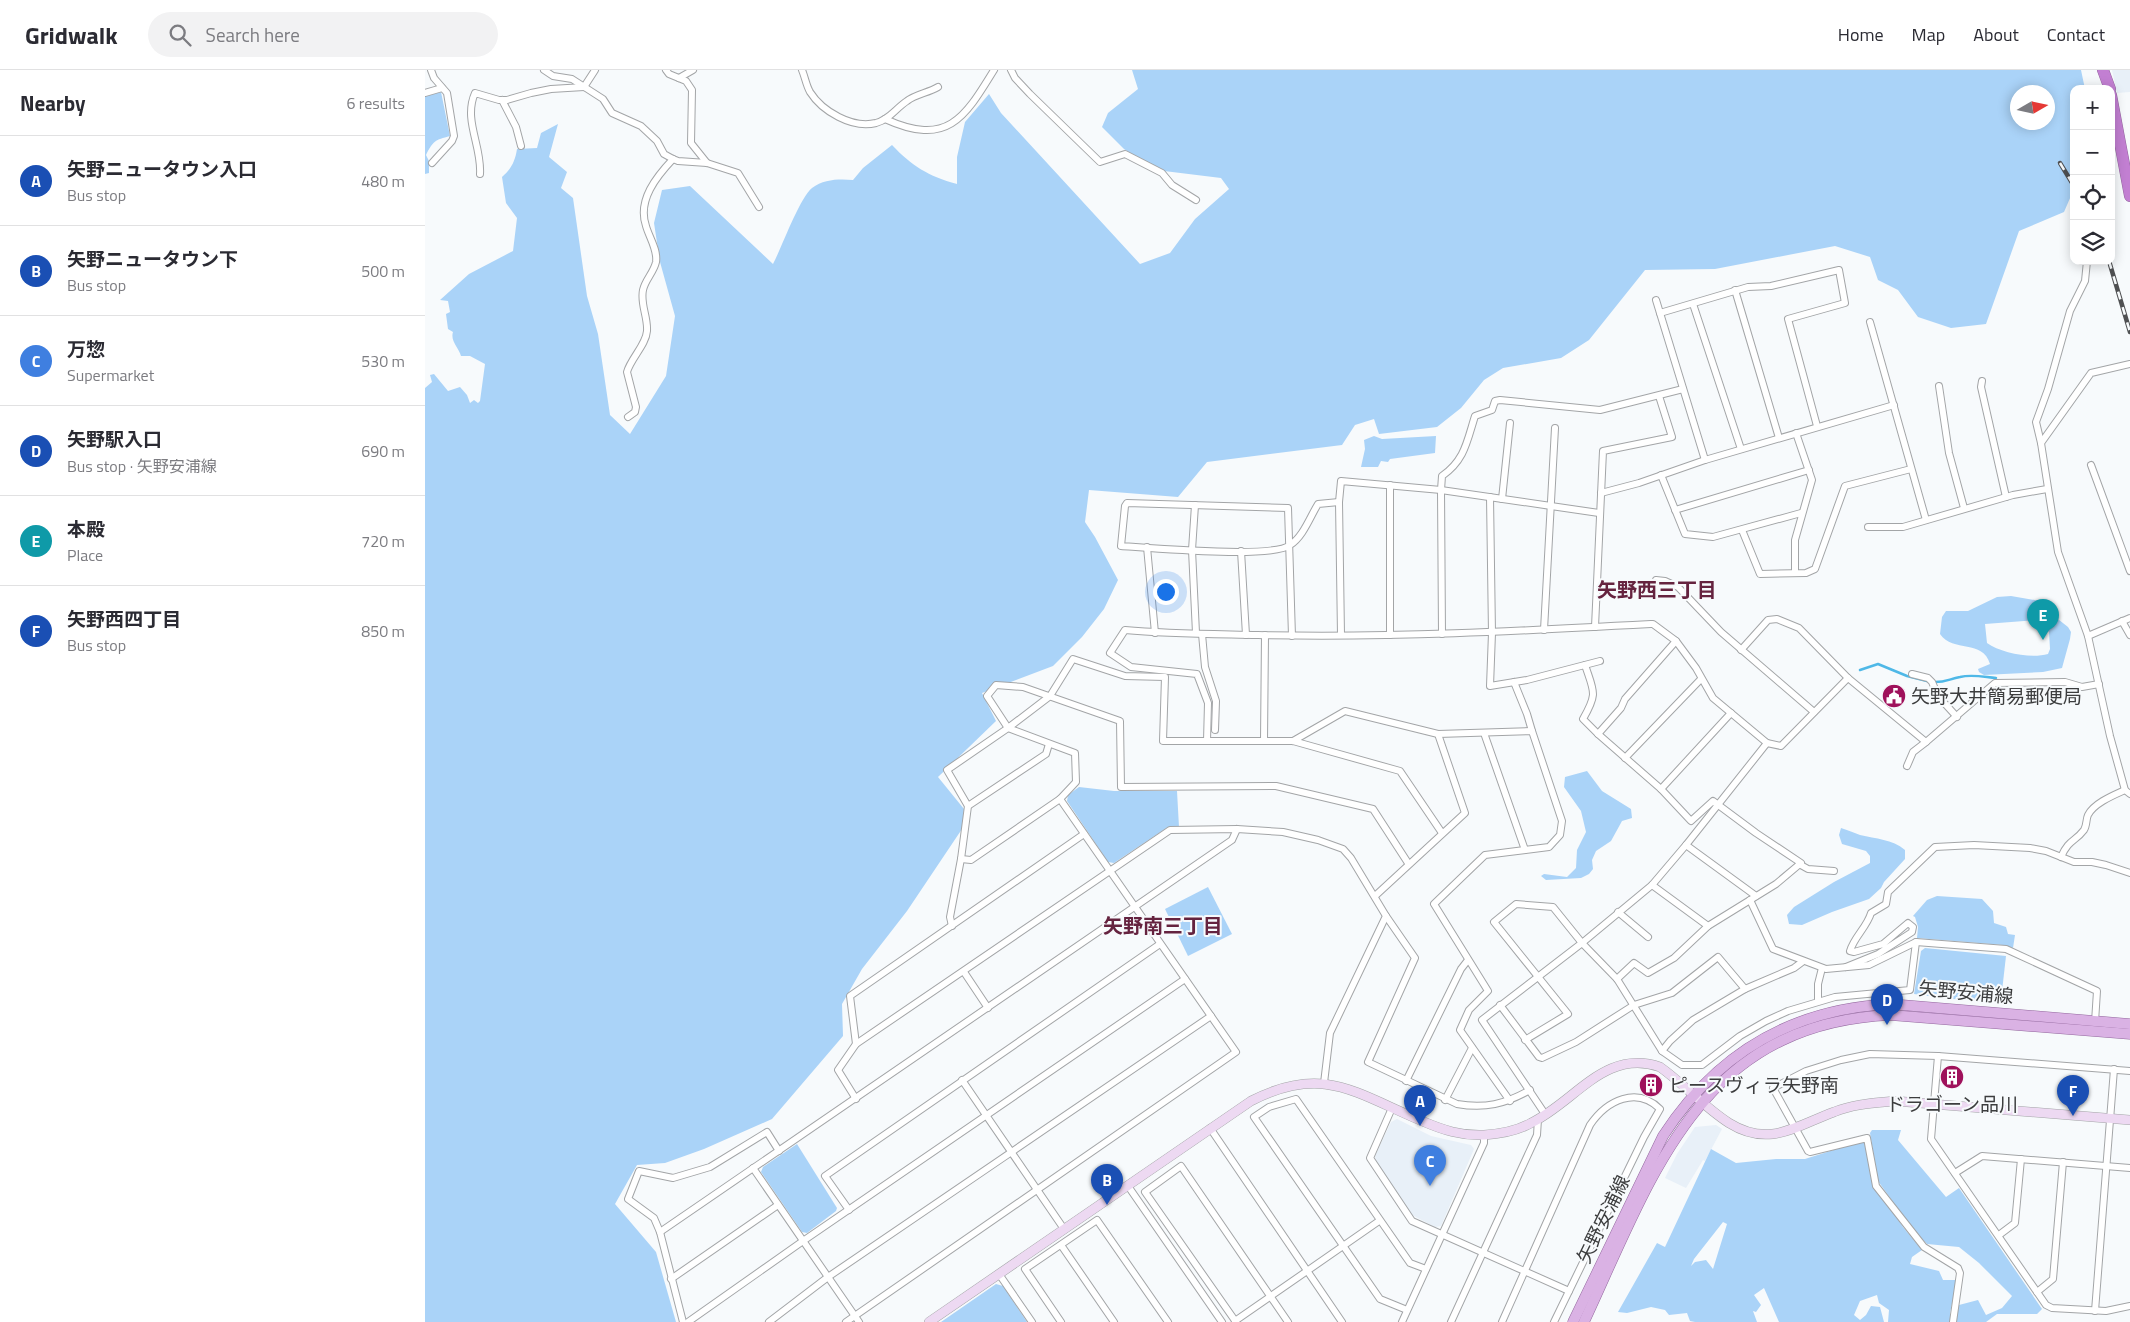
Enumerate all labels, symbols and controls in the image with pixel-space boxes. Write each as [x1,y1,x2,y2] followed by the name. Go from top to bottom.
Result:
[148,12,498,57] search box
[25,17,118,53] text: Gridwalk
[206,20,300,49] text: Search here
[166,21,194,49] icon: search
[1838,21,1884,48] text: Home
[1912,21,1945,48] text: Map
[1973,21,2019,48] text: About
[2047,21,2105,48] text: Contact
[2010,85,2055,130] north arrow
[2070,85,2115,265] map controls
[2070,85,2115,130] button: +
[20,87,85,119] text: Nearby
[346,91,405,115] text: 6 results
[2070,130,2115,175] button: −
[67,154,257,183] text: 矢野ニュータウン入口
[31,169,41,193] text: A
[361,169,405,193] text: 480 m
[2070,175,2115,220] button: locate
[67,183,126,207] text: Bus stop
[2070,220,2115,265] button: layers
[67,244,238,273] text: 矢野ニュータウン下
[31,259,41,283] text: B
[361,259,405,283] text: 500 m
[67,273,126,297] text: Bus stop
[67,334,105,363] text: 万惣
[32,349,40,373] text: C
[361,349,405,373] text: 530 m
[67,363,154,387] text: Supermarket
[67,424,162,453] text: 矢野駅入口
[31,439,41,463] text: D
[361,439,405,463] text: 690 m
[67,454,217,478] text: Bus stop · 矢野安浦線
[67,514,105,543] text: 本殿
[32,529,40,553] text: E
[361,529,405,553] text: 720 m
[67,543,103,567] text: Place
[1597,574,1717,605] district label: 矢野西三丁目
[1153,579,1179,605] your location
[2027,599,2059,640] pin: E
[67,604,181,633] text: 矢野西四丁目
[32,619,40,643] text: F
[361,619,405,643] text: 850 m
[67,633,126,657] text: Bus stop
[1911,681,2082,710] place label: 矢野大井簡易郵便局
[1881,683,1907,709] public building icon: 矢野大井簡易郵便局
[1103,910,1223,941] district label: 矢野南三丁目
[1917,973,2015,1010] street label: 矢野安浦線
[1871,984,1903,1025] pin: D
[1939,1064,1965,1090] building icon: ドラゴーン品川
[1669,1070,1839,1099] place label: ピースヴィラ矢野南
[1638,1072,1664,1098] building icon: ピースヴィラ矢野南
[2057,1075,2089,1116] pin: F
[1404,1085,1436,1126] pin: A
[1886,1089,2018,1118] place label: ドラゴーン品川
[1414,1145,1446,1186] pin: C
[1091,1164,1123,1205] pin: B
[1569,1170,1636,1268] street label: 矢野安浦線

